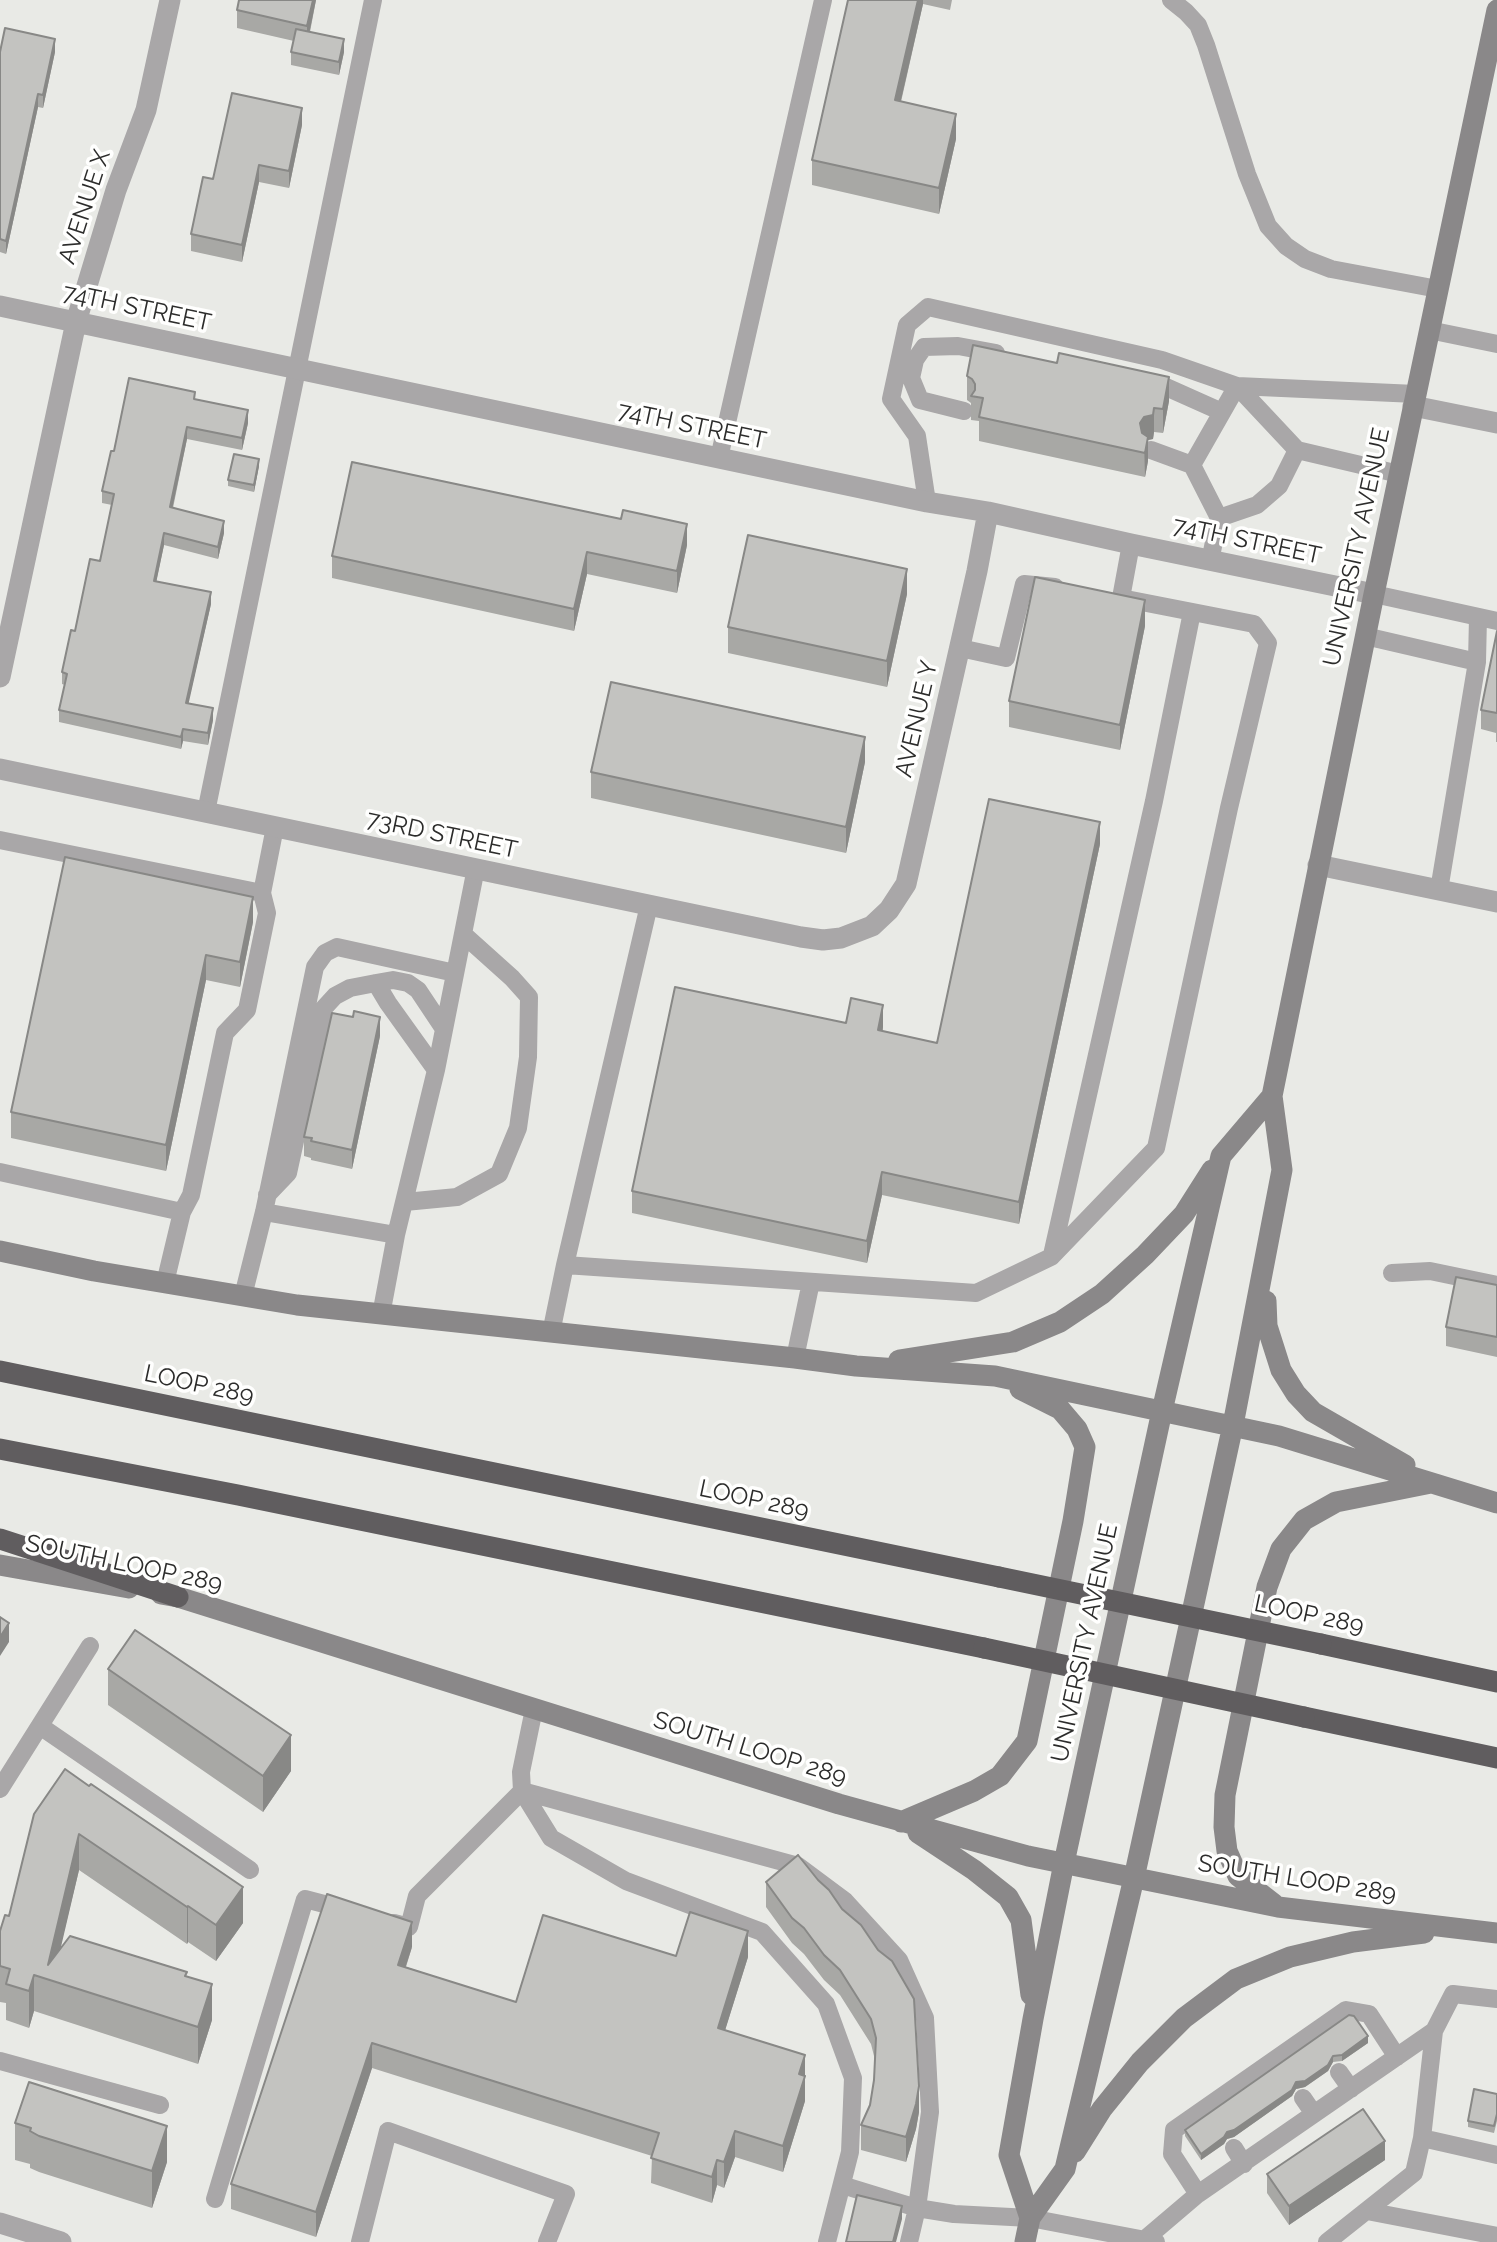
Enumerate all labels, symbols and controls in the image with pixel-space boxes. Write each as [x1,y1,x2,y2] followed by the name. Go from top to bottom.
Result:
[53,146,117,268] street label: AVENUE X
[60,278,214,338] street label: 74TH STREET
[615,396,769,456] street label: 74TH STREET
[1318,425,1396,669] street label: UNIVERSITY AVENUE
[1170,511,1324,571] street label: 74TH STREET
[890,658,944,780] street label: AVENUE Y
[364,805,520,865] street label: 73RD STREET
[142,1359,256,1411] street label: LOOP 289
[697,1474,811,1526] street label: LOOP 289
[1046,1521,1124,1765] street label: UNIVERSITY AVENUE
[23,1529,225,1599] street label: SOUTH LOOP 289
[1252,1589,1366,1641] street label: LOOP 289
[650,1706,850,1792] street label: SOUTH LOOP 289
[1196,1849,1398,1909] street label: SOUTH LOOP 289

